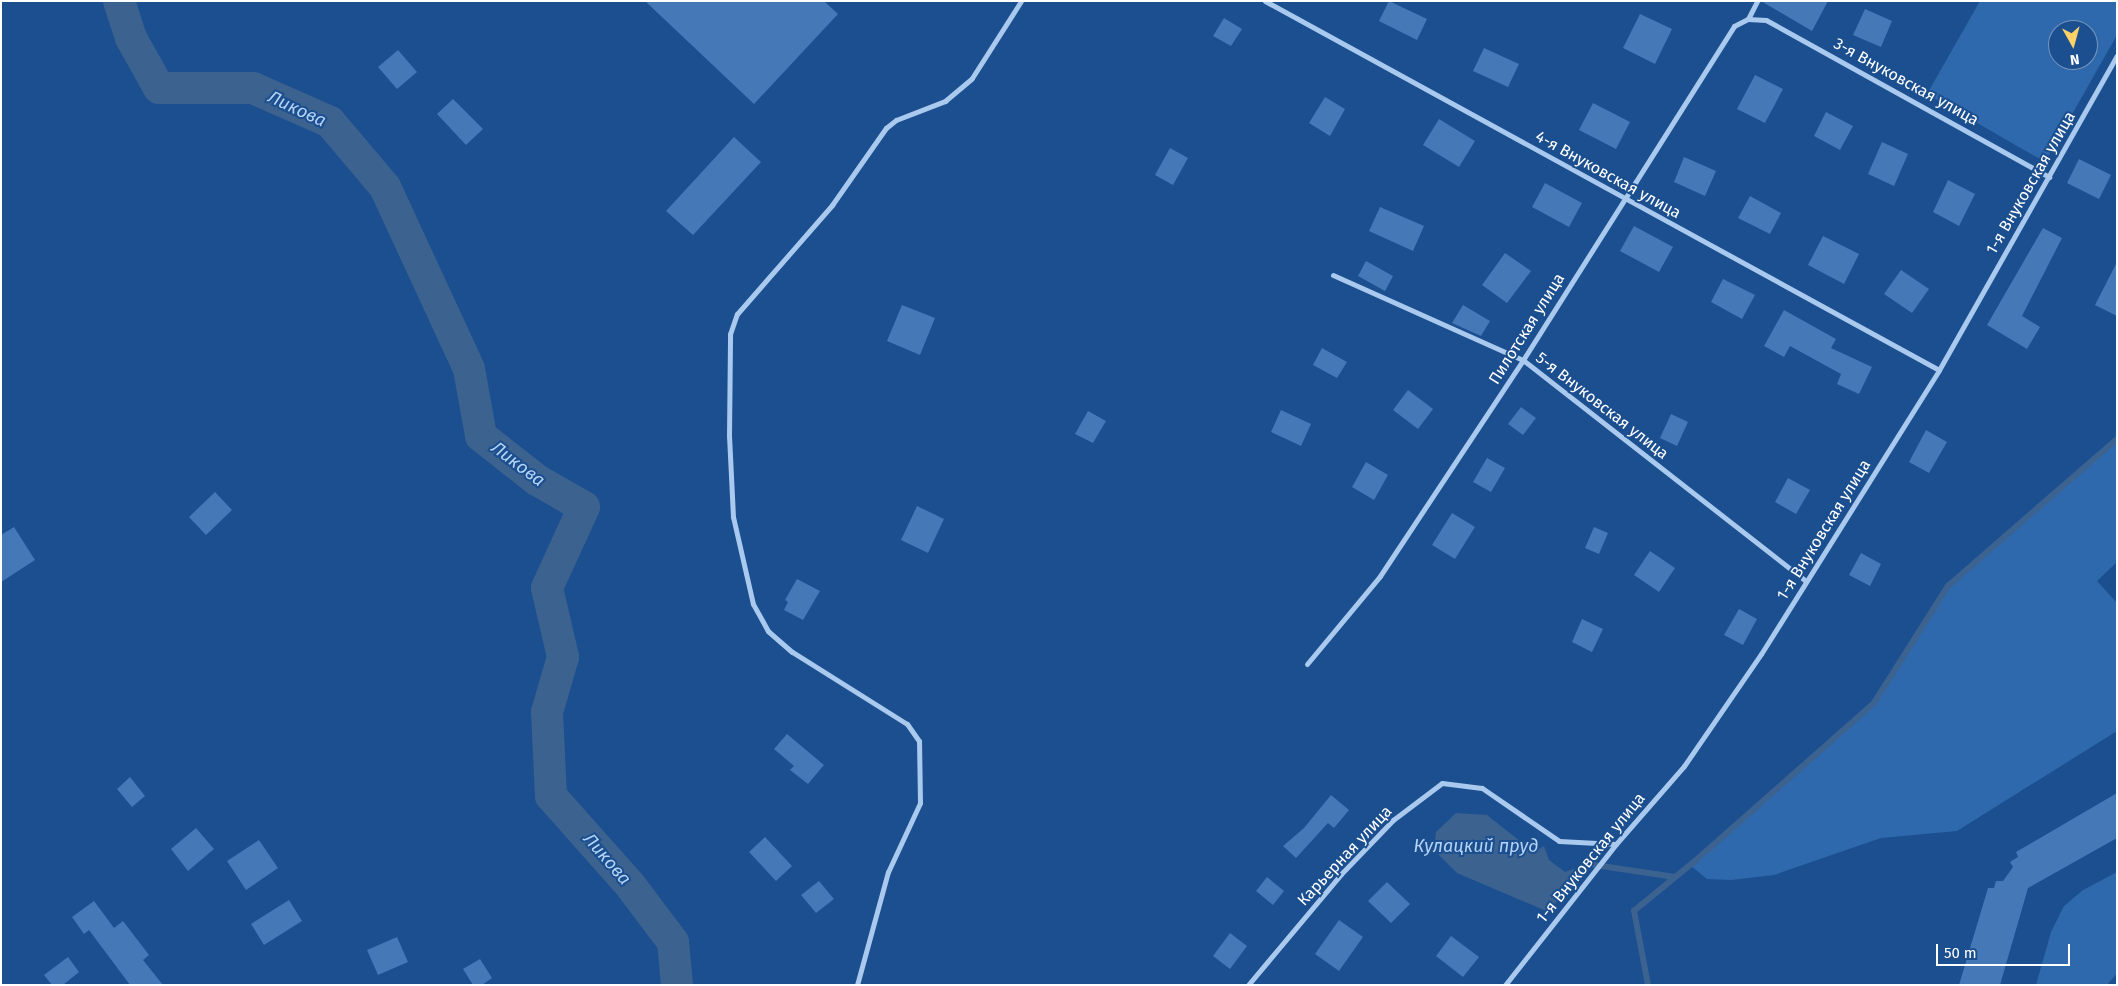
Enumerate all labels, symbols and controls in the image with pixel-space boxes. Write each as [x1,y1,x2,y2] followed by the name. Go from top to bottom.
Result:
[2048,20,2098,70] north arrow
[1830,34,1982,130] street label: 3-я Внуковская улица
[2069,50,2080,68] text: N
[264,86,330,132] water label: Ликова
[1982,108,2080,258] street label: 1-я Внуковская улица
[1532,127,1684,223] street label: 4-я Внуковская улица
[1485,270,1569,388] street label: Пилотская улица
[1532,348,1672,464] street label: 5-я Внуковская улица
[487,437,549,491] water label: Ликова
[1773,456,1875,604] street label: 1-я Внуковская улица
[1533,789,1649,927] street label: 1-я Внуковская улица
[1294,802,1396,910] street label: Карьерная улица
[579,829,635,889] water label: Ликова
[1414,835,1538,857] water label: Кулацкий пруд
[1938,934,2072,966] scale bar
[1944,944,1977,962] text: 50 m

